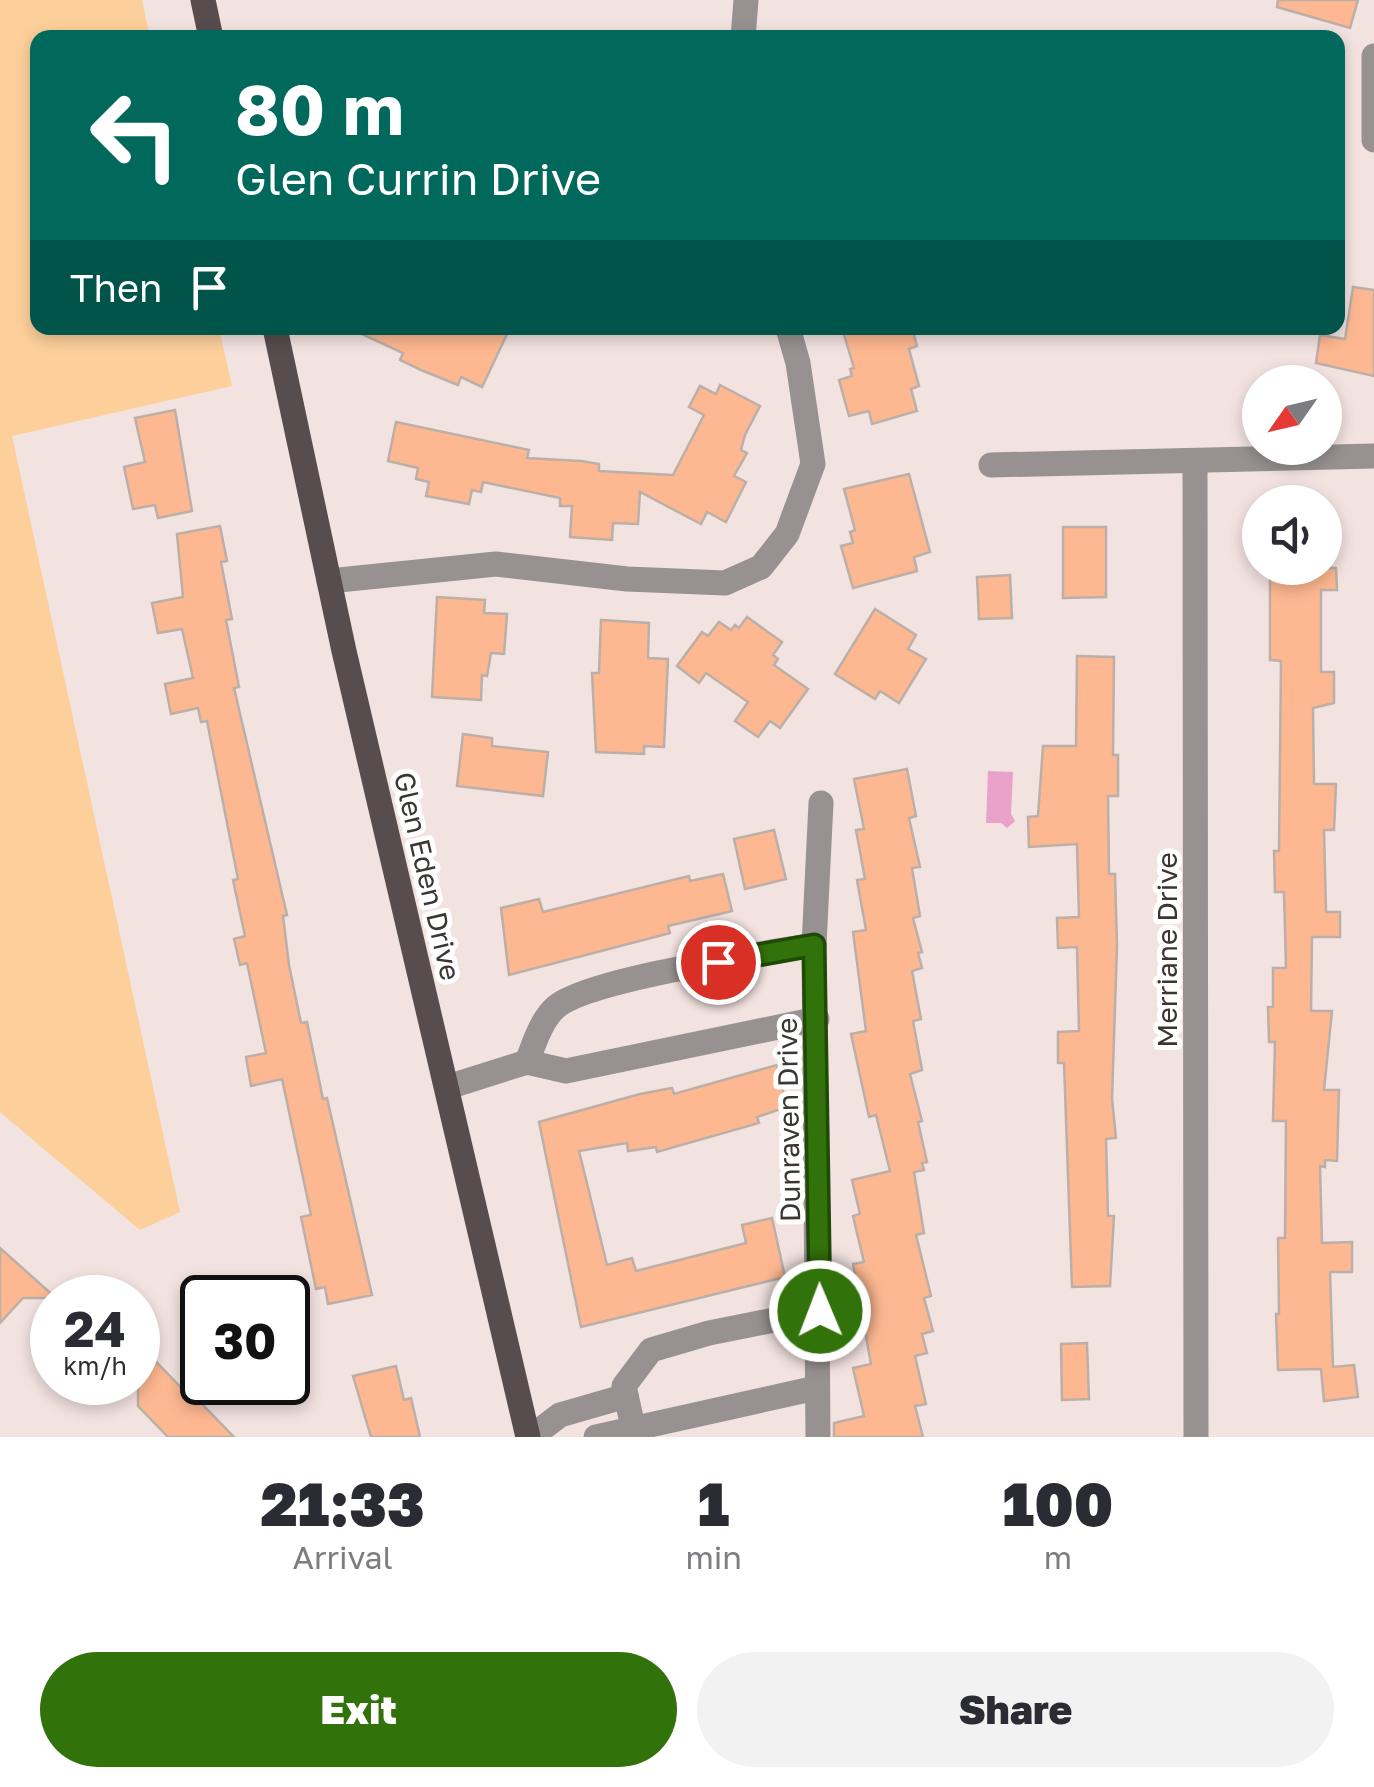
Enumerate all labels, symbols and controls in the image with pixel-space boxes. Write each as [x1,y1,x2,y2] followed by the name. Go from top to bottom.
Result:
[235,66,404,150] text: 80 m
[70,70,200,200] icon: left
[235,151,601,205] text: Glen Currin Drive
[182,260,237,315] icon: arrive
[70,265,162,310] text: Then
[1242,365,1342,465] north arrow
[1242,365,1342,585] map controls
[1242,485,1342,585] button: sound
[388,769,468,983] street label: Glen Eden Drive
[1150,852,1183,1048] street label: Merriane Drive
[676,920,761,1005] pin
[691,935,746,990] icon: arrive
[770,1017,806,1223] street label: Dunraven Drive
[768,1259,872,1363] position arrow
[180,1275,310,1405] speed limit sign: 30
[64,1298,126,1358] text: 24
[63,1350,127,1381] text: km/h
[261,1467,425,1539] text: 21:33
[698,1467,730,1539] text: 1
[1003,1467,1113,1539] text: 100
[293,1538,393,1576] text: Arrival
[685,1538,742,1576] text: min
[1044,1538,1072,1576] text: m
[40,1652,677,1767] button: Exit
[697,1652,1334,1767] button: Share

